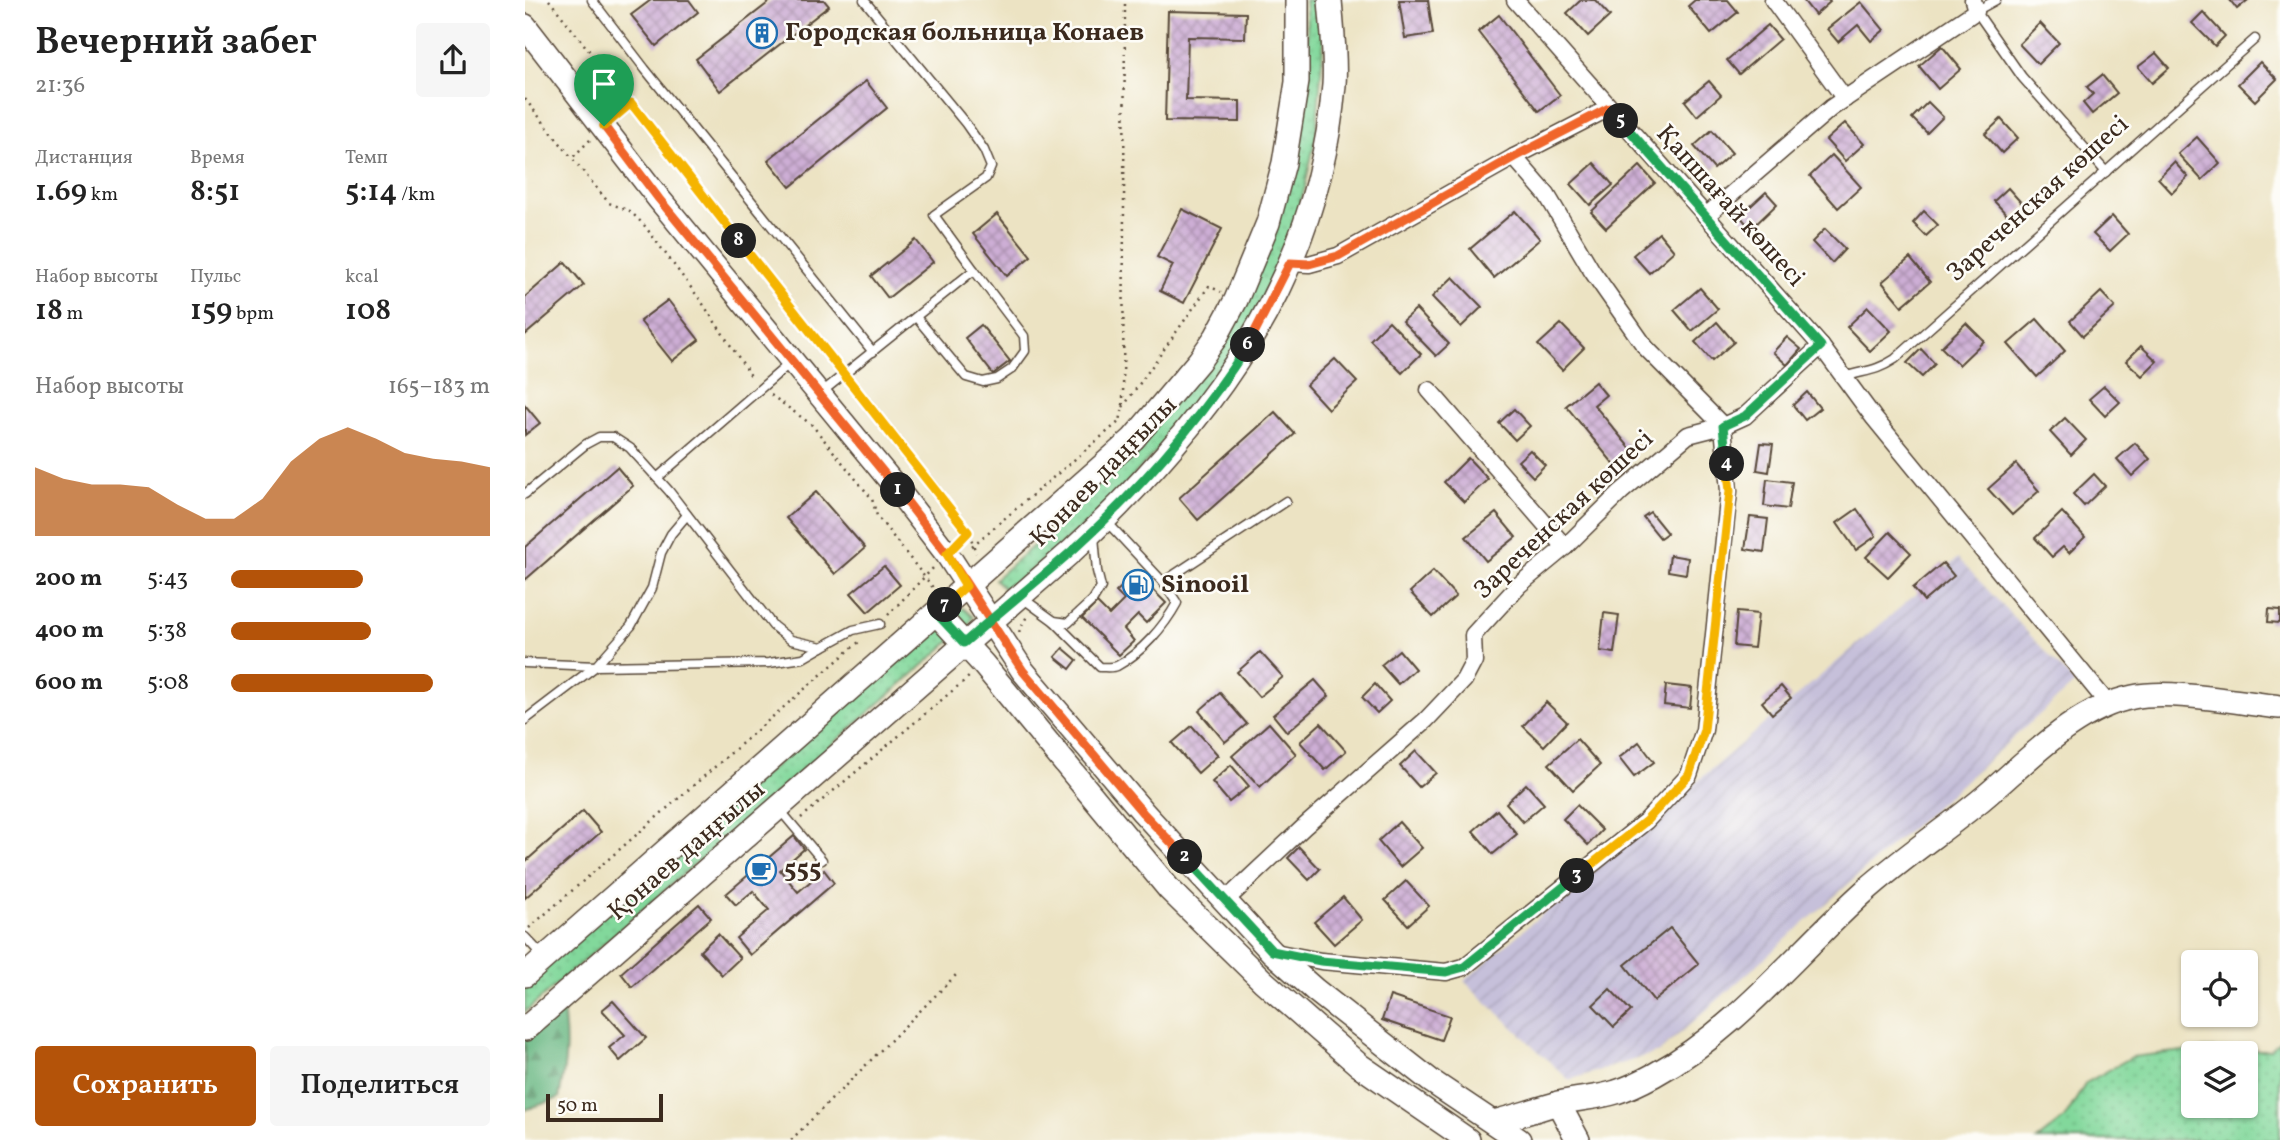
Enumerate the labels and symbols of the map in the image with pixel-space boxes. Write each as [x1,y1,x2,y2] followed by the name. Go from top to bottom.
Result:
[785,15,1144,51] place label: Городская больница Конаев
[745,16,779,50] building icon: Городская больница Конаев
[574,54,634,126] pin
[1603,104,1639,138] pin: 5
[1939,107,2137,291] street label: Зареченская көшесі
[1647,117,1813,295] street label: Қапшағай көшесі
[721,224,757,258] pin: 8
[1231,328,1265,362] pin: 6
[1022,388,1186,556] street label: Қонаев даңғылы
[1466,422,1662,608] street label: Зареченская көшесі
[1709,447,1745,482] pin: 4
[881,472,915,508] pin: 1
[1161,567,1249,603] place label: Sinooil
[1121,568,1155,602] fuel station icon: Sinooil
[927,588,963,622] pin: 7
[601,773,773,929] street label: Қонаев даңғылы
[1167,840,1203,874] pin: 2
[784,852,822,888] place label: 555
[744,853,778,887] cafe icon: 555
[1559,858,1595,894] pin: 3
[546,1091,663,1123] scale bar

